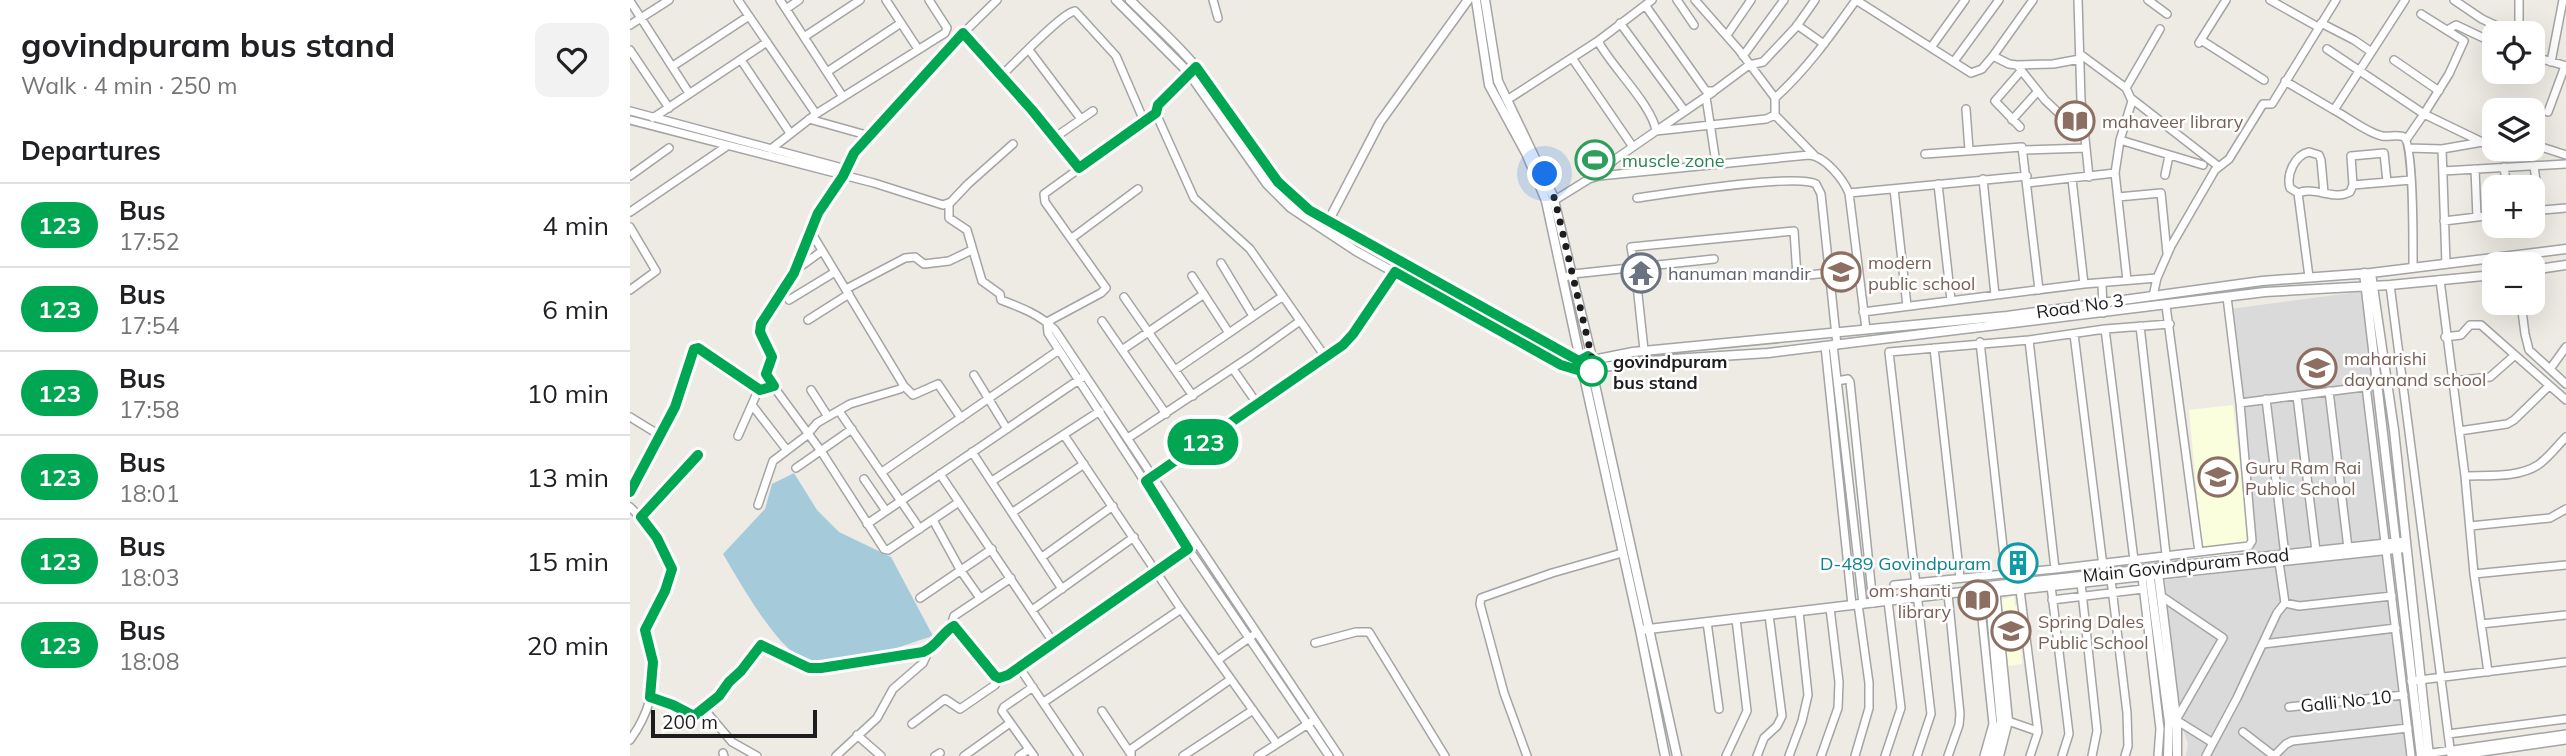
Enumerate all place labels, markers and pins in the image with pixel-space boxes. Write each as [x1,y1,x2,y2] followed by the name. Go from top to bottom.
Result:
[2054,100,2096,142] library icon: mahaveer library
[2102,110,2244,133] place label: mahaveer library
[1574,139,1616,181] sports icon: muscle zone
[1622,149,1725,172] place label: muscle zone
[1820,251,1862,293] school or university icon: modern public school
[1868,251,1975,295] place label: modern public school
[1620,252,1662,294] temple icon: hanuman mandir
[1668,262,1811,285] place label: hanuman mandir
[2296,347,2338,389] school or university icon: maharishi dayanand school
[2344,347,2486,391] place label: maharishi dayanand school
[1613,350,1727,394] place label: govindpuram bus stand
[1577,356,1607,386] marker: govindpuram bus stand
[2197,456,2239,498] school or university icon: Guru Ram Rai Public School
[2245,456,2361,500] place label: Guru Ram Rai Public School
[1997,542,2039,584] building icon: D-489 Govindpuram
[1820,552,1991,575] place label: D-489 Govindpuram
[1869,579,1951,623] place label: om shanti library
[1957,579,1999,621] library icon: om shanti library
[1990,610,2032,652] school or university icon: Spring Dales Public School
[2038,610,2148,654] place label: Spring Dales Public School

